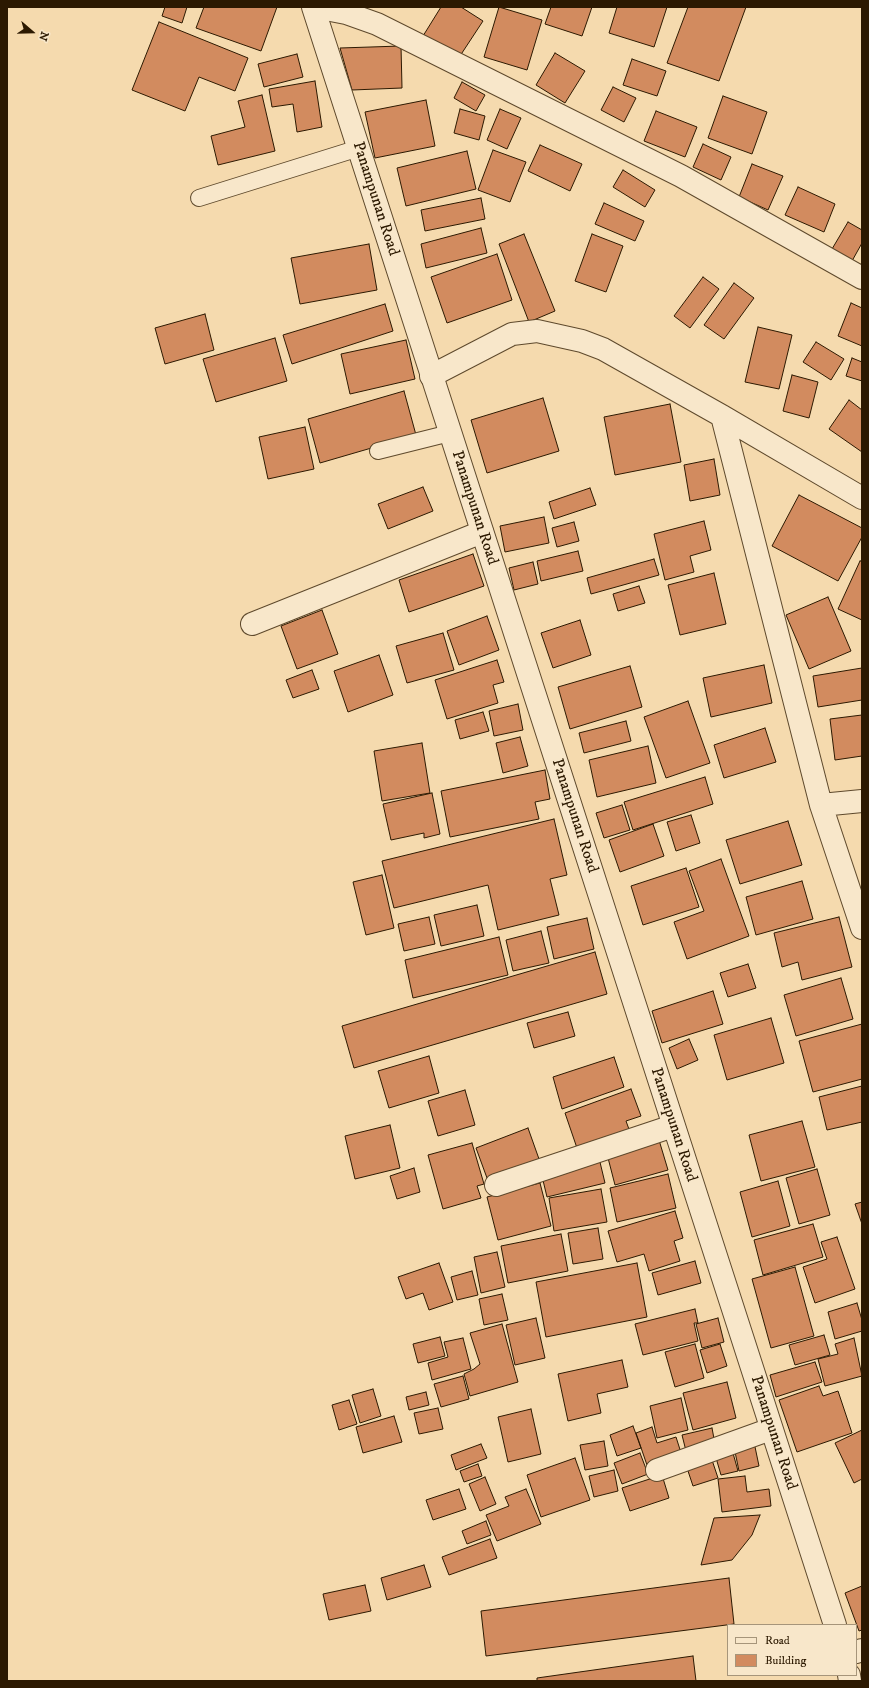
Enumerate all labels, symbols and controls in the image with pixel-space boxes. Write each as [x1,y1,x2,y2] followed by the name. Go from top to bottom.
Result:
[12,12,52,52] north arrow
[35,29,51,43] text: N
[347,139,403,259] street label: Panampunan Road
[446,448,502,568] street label: Panampunan Road
[546,756,602,876] street label: Panampunan Road
[645,1065,701,1185] street label: Panampunan Road
[745,1373,801,1493] street label: Panampunan Road
[727,1624,857,1676] legend
[765,1633,790,1648] text: Road
[765,1653,806,1668] text: Building

